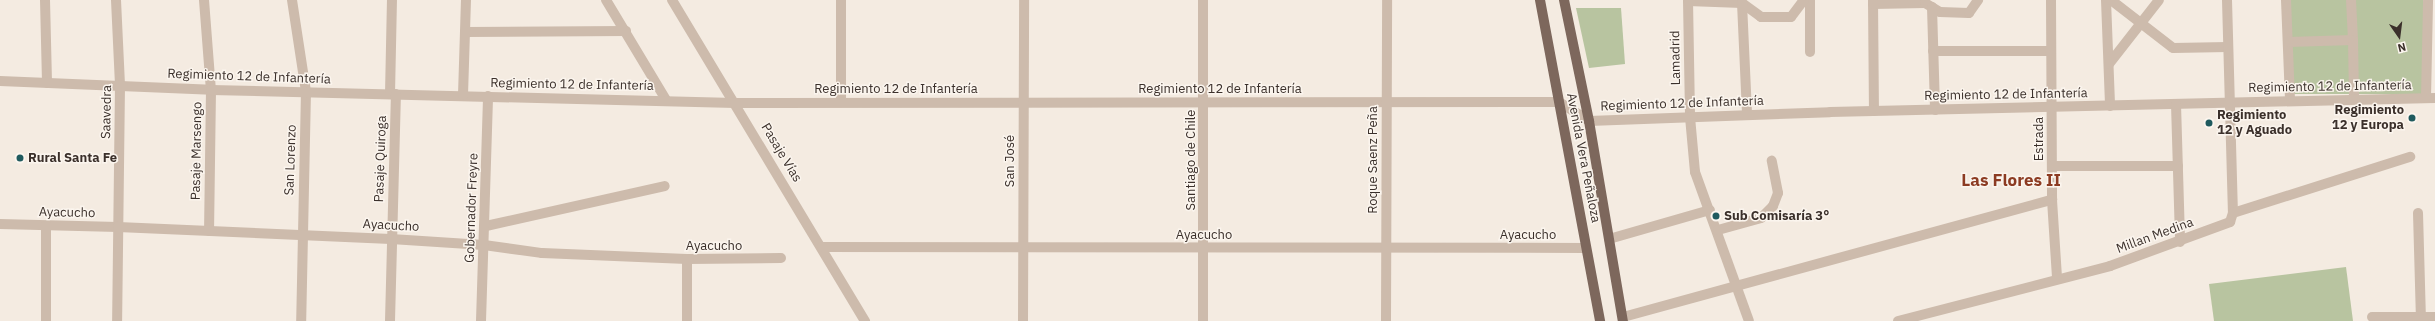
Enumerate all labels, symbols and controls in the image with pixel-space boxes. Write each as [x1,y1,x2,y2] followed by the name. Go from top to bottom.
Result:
[2379,16,2419,56] north arrow
[1668,30,1684,86] street label: Lamadrid
[2396,40,2407,55] text: N
[167,66,331,88] street label: Regimiento 12 de Infantería
[490,76,654,94] street label: Regimiento 12 de Infantería
[2248,78,2412,96] street label: Regimiento 12 de Infantería
[814,81,978,97] street label: Regimiento 12 de Infantería
[1138,81,1302,97] street label: Regimiento 12 de Infantería
[99,85,115,139] street label: Saavedra
[1924,86,2088,104] street label: Regimiento 12 de Infantería
[1563,92,1603,224] street label: Avenida Vera Peñaloza
[1600,93,1764,115] street label: Regimiento 12 de Infantería
[188,102,206,200] street label: Pasaje Marsengo
[2332,103,2404,134] place label: Regimiento 12 y Europa
[1365,106,1381,214] street label: Roque Saenz Peña
[2217,108,2292,139] place label: Regimiento 12 y Aguado
[1183,110,1199,210] street label: Santiago de Chile
[2407,113,2417,123] marker: Regimiento 12 y Europa
[372,115,390,203] street label: Pasaje Quiroga
[2031,117,2047,161] street label: Estrada
[2204,118,2214,128] marker: Regimiento 12 y Aguado
[757,121,805,185] street label: Pasaje Vías
[282,124,300,196] street label: San Lorenzo
[1002,135,1018,187] street label: San José
[28,150,117,166] place label: Rural Santa Fe
[15,153,25,163] marker: Rural Santa Fe
[462,153,482,263] street label: Gobernador Freyre
[1961,171,2061,191] district label: Las Flores II
[39,205,95,221] street label: Ayacucho
[1724,208,1829,224] place label: Sub Comisaría 3°
[1711,211,1721,221] marker: Sub Comisaría 3°
[2114,215,2196,257] street label: Millan Medina
[362,217,420,235] street label: Ayacucho
[1176,227,1232,243] street label: Ayacucho
[1500,227,1556,243] street label: Ayacucho
[686,238,742,254] street label: Ayacucho

